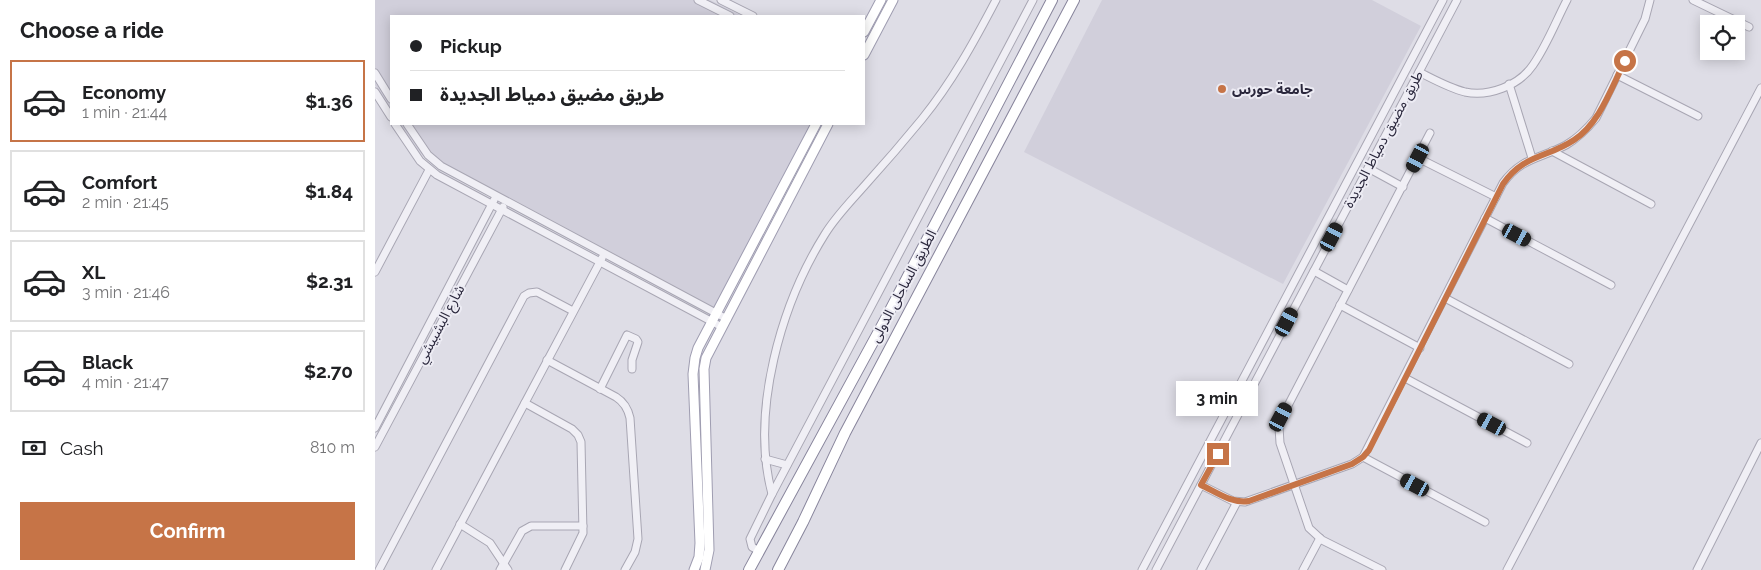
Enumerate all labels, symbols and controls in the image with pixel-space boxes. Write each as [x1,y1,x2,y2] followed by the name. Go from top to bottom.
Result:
[1700,15,1745,60] map controls
[1700,15,1745,60] button: locate
[20,17,164,43] text: Choose a ride
[440,35,502,57] text: Pickup
[1614,50,1636,72] route start
[1340,68,1428,211] street label: طريق مضيق دمياط الجديدة
[22,79,67,124] icon: car
[82,81,166,103] text: Economy
[1232,81,1313,98] place label: جامعة حورس
[440,83,664,105] text: طريق مضيق دمياط الجديدة
[1216,83,1228,95] marker: جامعة حورس
[305,90,353,112] text: $1.36
[82,103,167,122] text: 1 min · 21:44
[1404,141,1431,175] car
[22,169,67,214] icon: car
[82,171,157,193] text: Comfort
[305,180,353,202] text: $1.84
[82,193,169,212] text: 2 min · 21:45
[1318,220,1345,254] car
[1500,221,1533,249] car
[867,227,941,346] street label: الطريق الساحلى الدولى
[22,259,67,304] icon: car
[82,261,105,283] text: XL
[306,270,353,292] text: $2.31
[413,282,470,368] street label: شارع البشبيشي
[82,283,170,302] text: 3 min · 21:46
[1273,305,1300,339] car
[22,349,67,394] icon: car
[82,351,133,373] text: Black
[304,360,353,382] text: $2.70
[82,373,169,392] text: 4 min · 21:47
[1177,382,1259,416] callout: 3 min
[1196,389,1238,408] text: 3 min
[1267,400,1294,434] car
[1475,410,1508,438] car
[20,434,48,462] icon: cash
[60,437,104,459] text: Cash
[310,438,355,457] text: 810 m
[1207,443,1229,465] route end
[1398,471,1431,499] car
[20,502,355,560] button: Confirm

